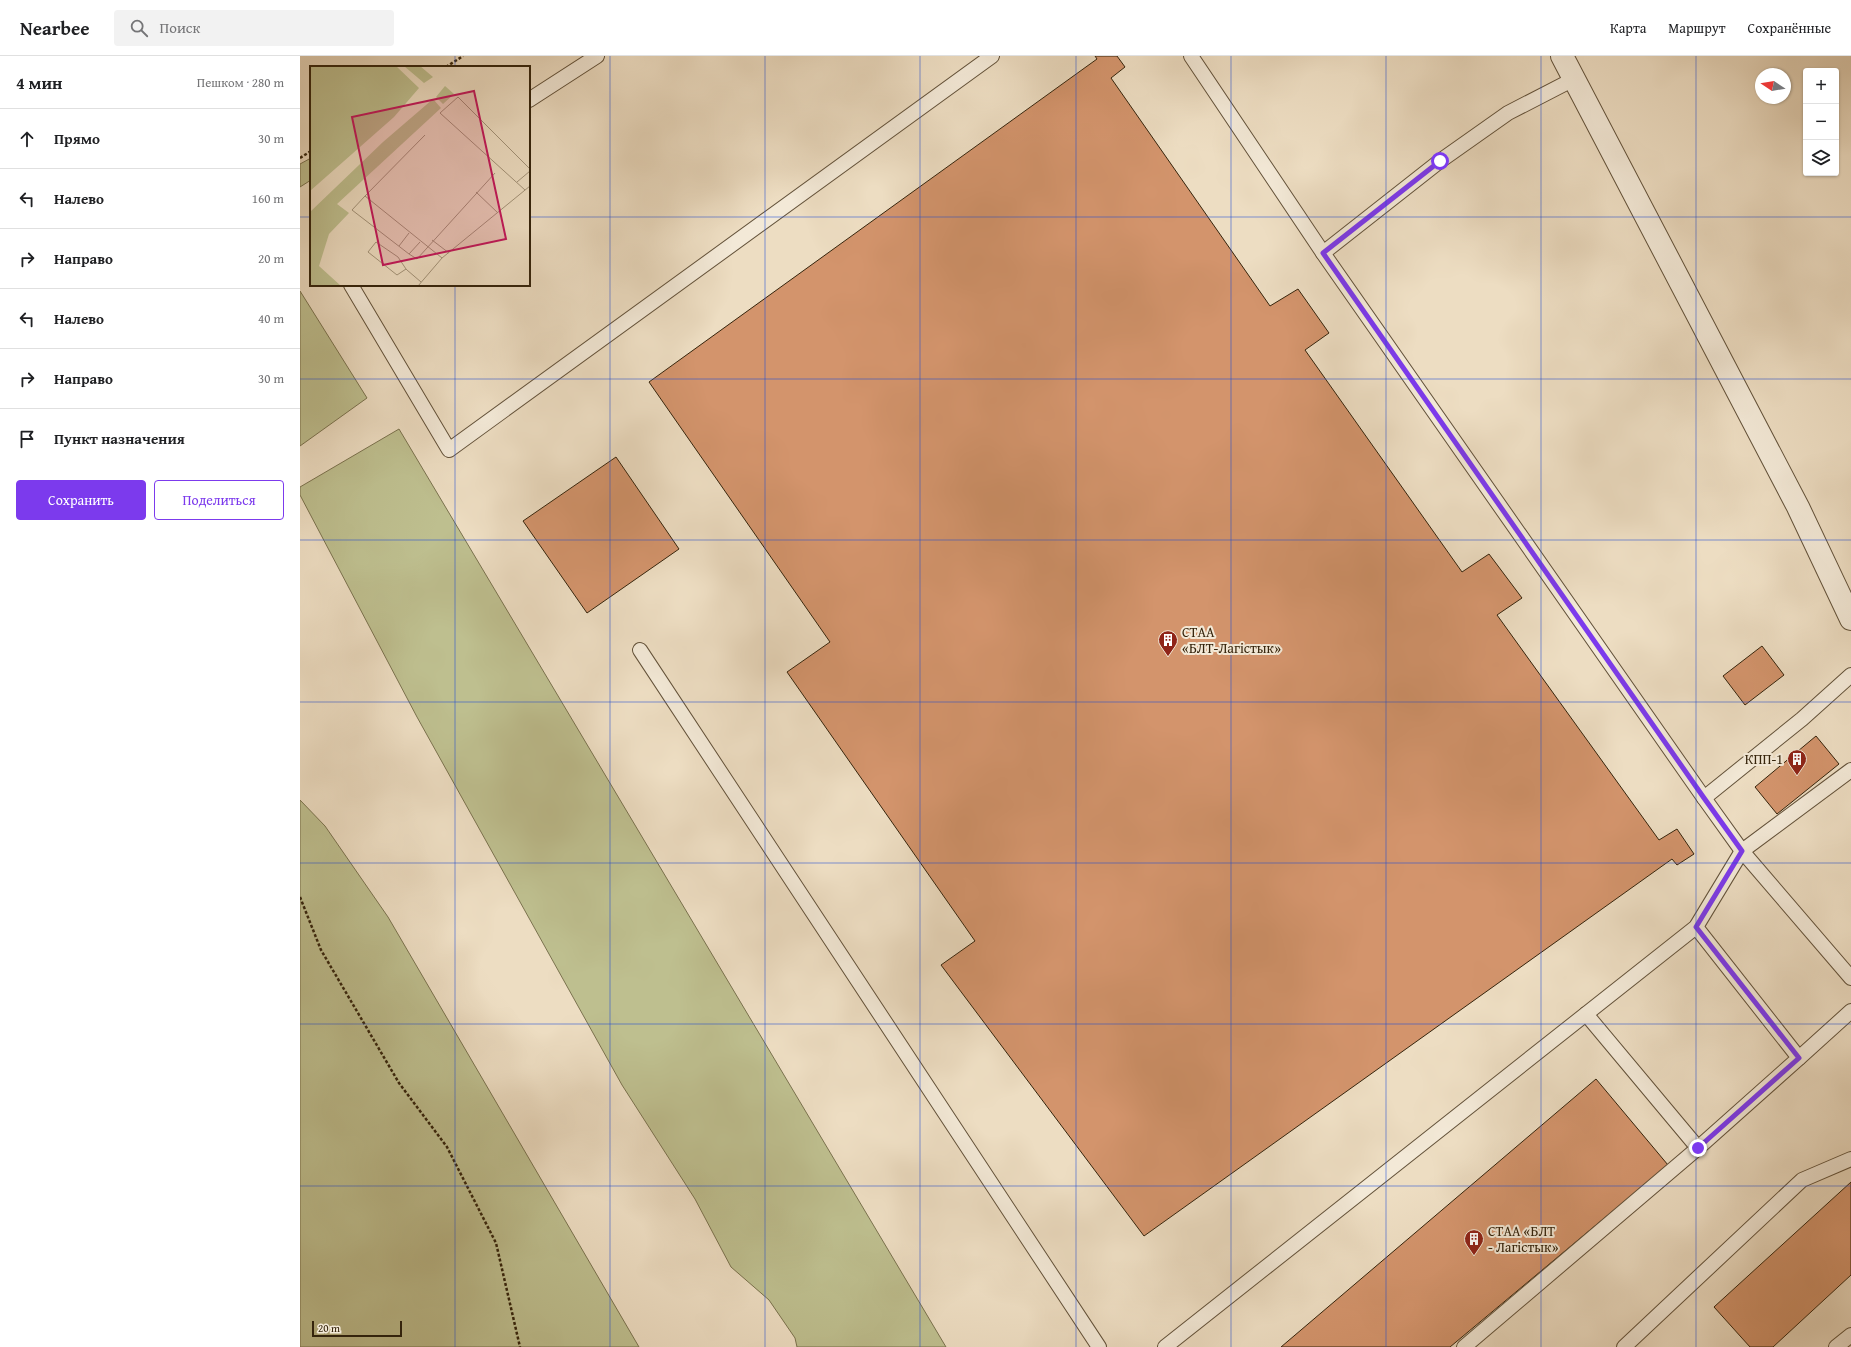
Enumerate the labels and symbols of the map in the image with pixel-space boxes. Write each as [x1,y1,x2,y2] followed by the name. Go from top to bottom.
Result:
[310,66,530,286] inset map
[1755,68,1791,104] north arrow
[1431,152,1449,170] route start
[1182,622,1281,658] place label: СТАА «БЛТ-Лагістык»
[1157,629,1179,657] building icon: СТАА «БЛТ-Лагістык»
[1786,748,1808,776] building icon: КПП-1
[1745,749,1783,769] place label: КПП-1
[1689,1139,1707,1157] route end
[1488,1221,1558,1257] place label: СТАА «БЛТ - Лагістык»
[1463,1228,1485,1256] building icon: СТАА «БЛТ - Лагістык»
[312,1319,402,1338] scale bar

